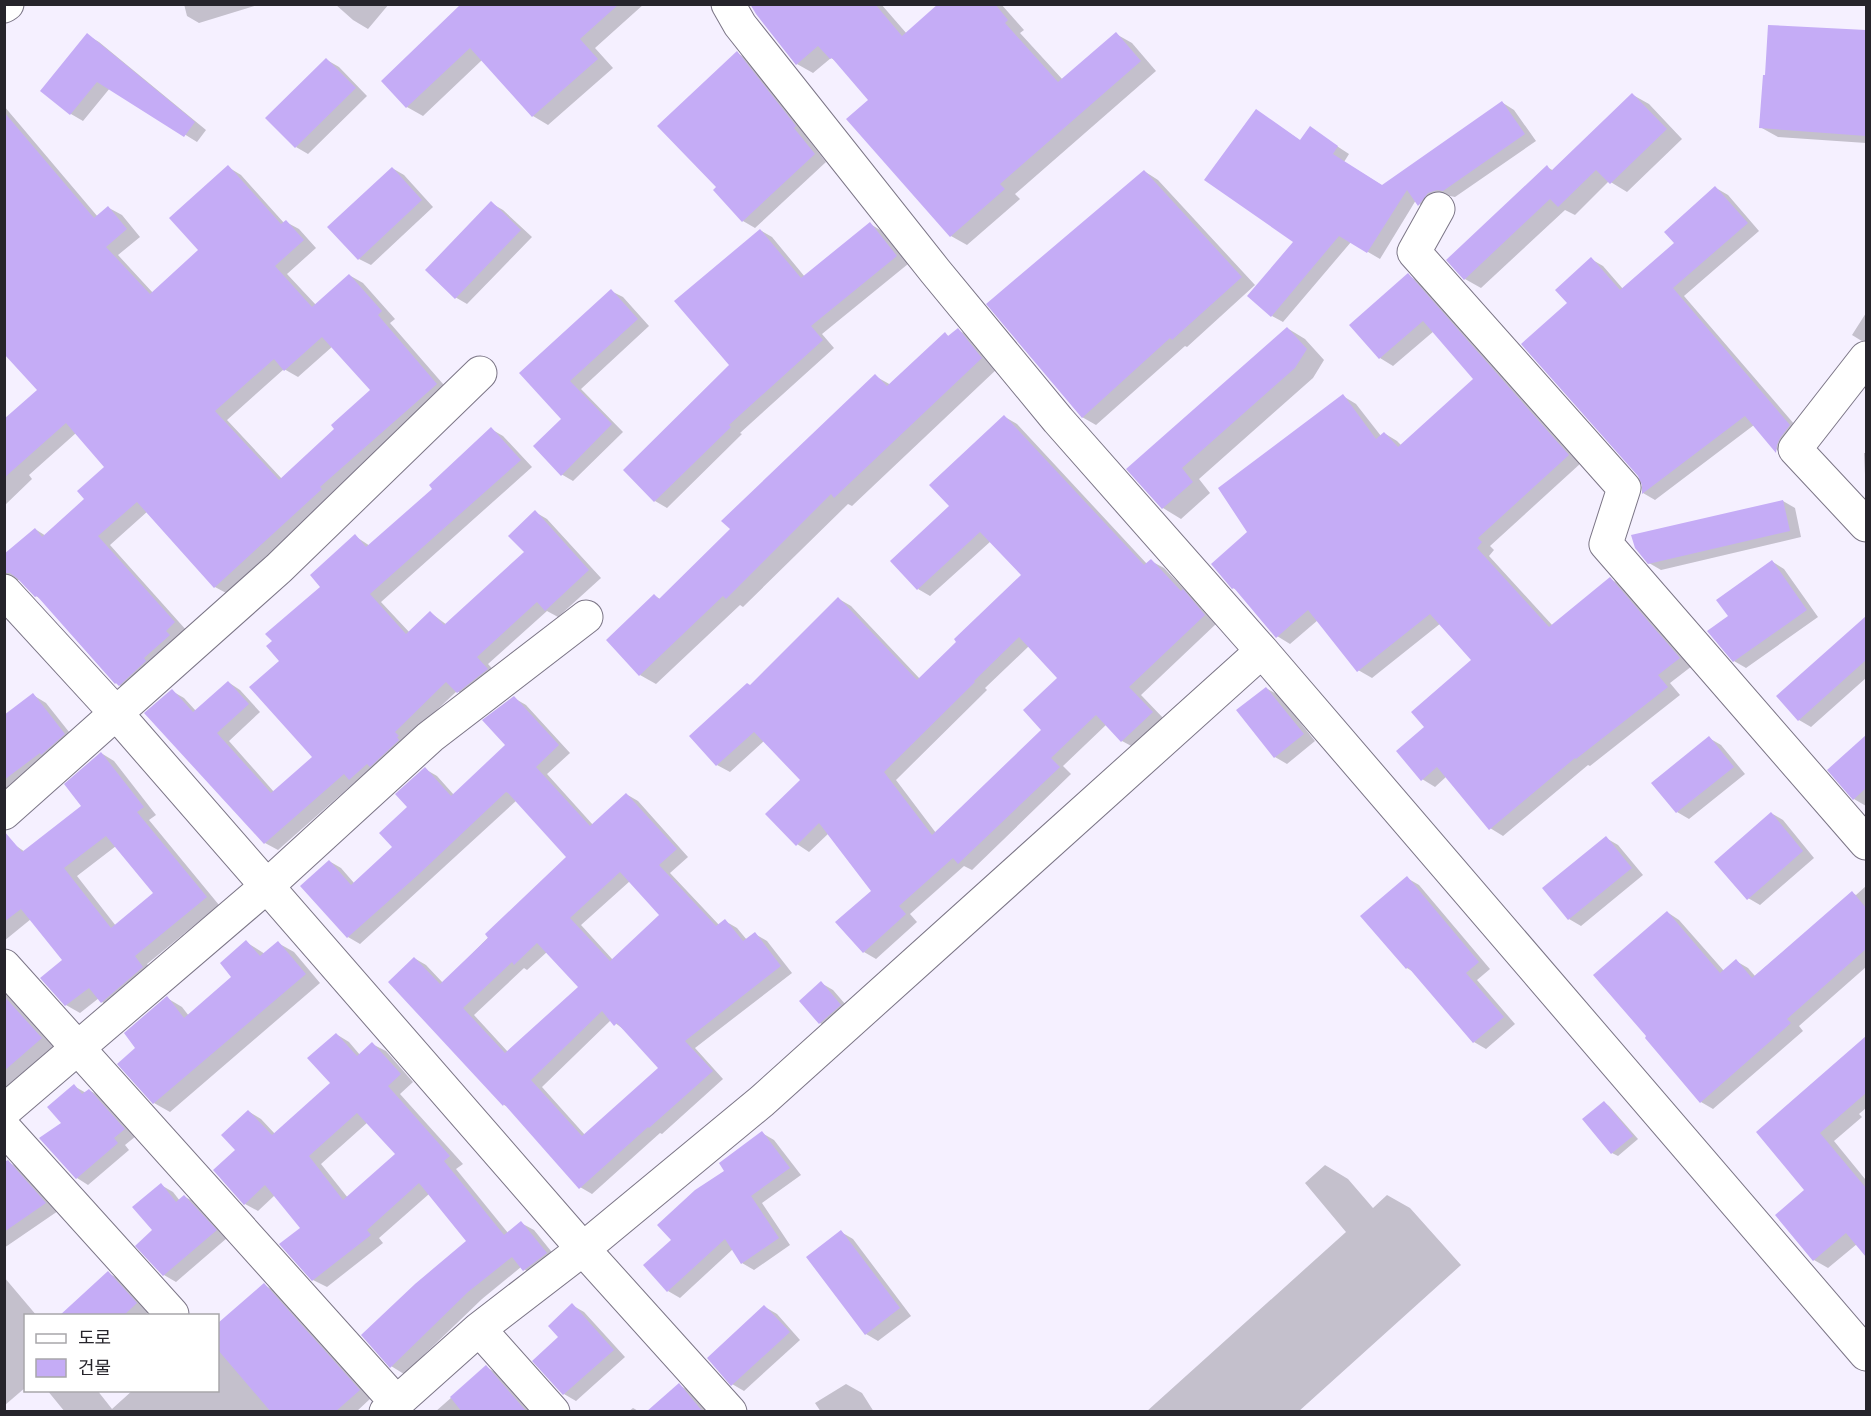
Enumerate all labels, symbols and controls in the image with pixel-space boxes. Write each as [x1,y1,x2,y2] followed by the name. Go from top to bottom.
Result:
[24,1314,219,1392] legend
[78,1326,111,1350] text: 도로
[78,1356,111,1380] text: 건물

